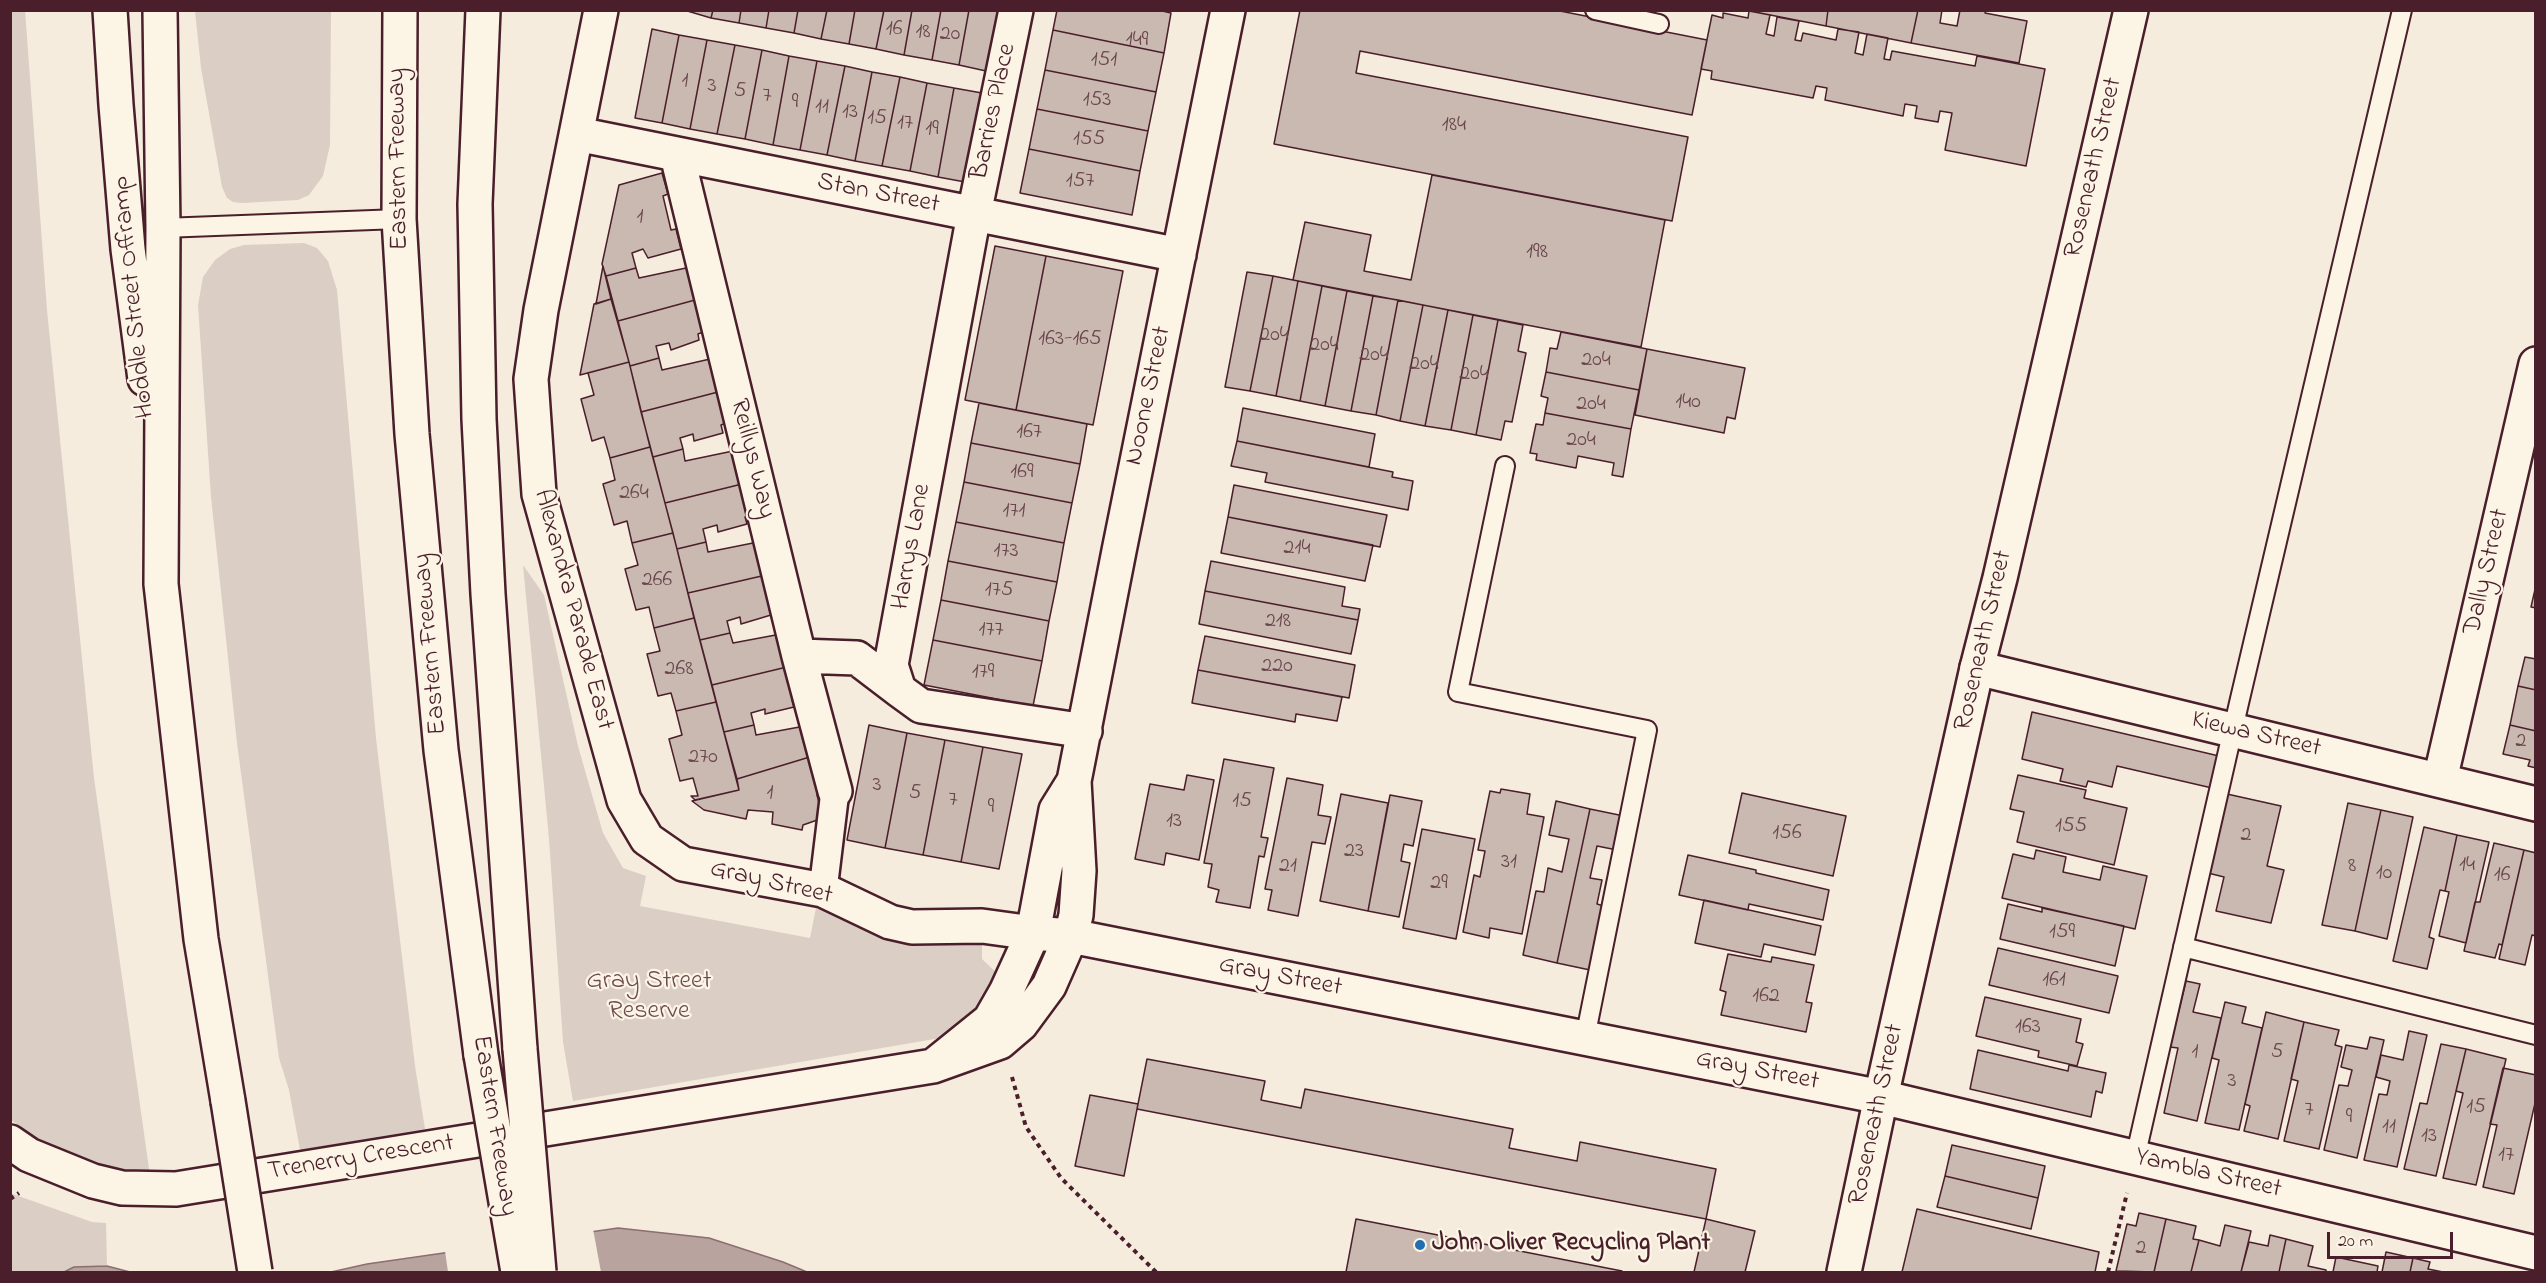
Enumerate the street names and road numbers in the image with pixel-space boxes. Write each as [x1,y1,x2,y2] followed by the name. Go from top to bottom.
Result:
[965,41,1025,183] street label: Barries Place
[383,68,417,250] street label: Eastern Freeway
[2059,75,2131,261] street label: Roseneath Street
[814,168,942,222] street label: Stan Street
[107,174,163,420] street label: Hoddle Street Offramp
[1120,324,1180,468] street label: Noone Street
[721,396,781,522] street label: Reillys Way
[887,481,939,613] street label: Harrys Lane
[525,486,619,734] street label: Alexandra Parade East
[2458,506,2518,638] street label: Dally Street
[1949,548,2021,734] street label: Roseneath Street
[409,552,455,736] street label: Eastern Freeway
[2188,706,2324,766] street label: Kiewa Street
[707,855,835,913] street label: Gray Street
[1216,951,1344,1005] street label: Gray Street
[1844,1022,1912,1208] street label: Roseneath Street
[463,1033,523,1219] street label: Eastern Freeway
[1693,1045,1821,1099] street label: Gray Street
[266,1129,456,1189] street label: Trenerry Crescent
[2132,1143,2284,1207] street label: Yambla Street

